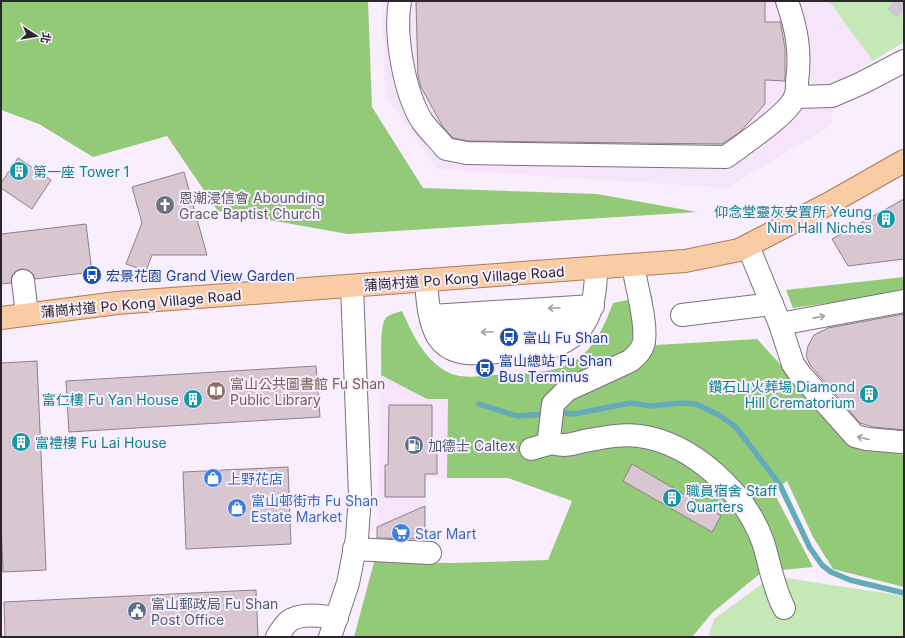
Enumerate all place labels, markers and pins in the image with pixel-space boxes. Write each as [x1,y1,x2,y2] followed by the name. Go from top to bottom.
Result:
[8,160,30,182] building icon: 第一座 Tower 1
[33,163,129,180] place label: 第一座 Tower 1
[179,189,325,222] place label: 恩潮浸信會 Abounding Grace Baptist Church
[154,194,176,216] church icon: 恩潮浸信會 Abounding Grace Baptist Church
[714,203,872,236] place label: 仰念堂靈灰安置所 Yeung Nim Hall Niches
[875,208,897,230] building icon: 仰念堂靈灰安置所 Yeung Nim Hall Niches
[81,264,103,286] bus stop icon: 宏景花園 Grand View Garden
[106,267,295,284] place label: 宏景花園 Grand View Garden
[498,326,520,348] bus stop icon: 富山 Fu Shan
[523,329,608,346] place label: 富山 Fu Shan
[499,352,612,385] place label: 富山總站 Fu Shan Bus Terminus
[474,357,496,379] bus stop icon: 富山總站 Fu Shan Bus Terminus
[230,375,385,408] place label: 富山公共圖書館 Fu Shan Public Library
[708,378,855,411] place label: 鑽石山火葬場 Diamond Hill Crematorium
[205,380,227,402] library icon: 富山公共圖書館 Fu Shan Public Library
[858,383,880,405] building icon: 鑽石山火葬場 Diamond Hill Crematorium
[182,388,204,410] building icon: 富仁樓 Fu Yan House
[42,391,179,408] place label: 富仁樓 Fu Yan House
[10,431,32,453] building icon: 富禮樓 Fu Lai House
[35,434,167,451] place label: 富禮樓 Fu Lai House
[403,434,425,456] fuel station icon: 加德士 Caltex
[428,437,516,454] place label: 加德士 Caltex
[202,467,224,489] shop icon: 上野花店
[227,470,283,487] place label: 上野花店
[686,482,777,515] place label: 職員宿舍 Staff Quarters
[661,487,683,509] building icon: 職員宿舍 Staff Quarters
[251,492,378,525] place label: 富山邨街市 Fu Shan Estate Market
[226,497,248,519] shop icon: 富山邨街市 Fu Shan Estate Market
[390,522,412,544] supermarket icon: Star Mart
[415,525,477,542] place label: Star Mart
[151,595,278,628] place label: 富山郵政局 Fu Shan Post Office
[126,600,148,622] public building icon: 富山郵政局 Fu Shan Post Office

